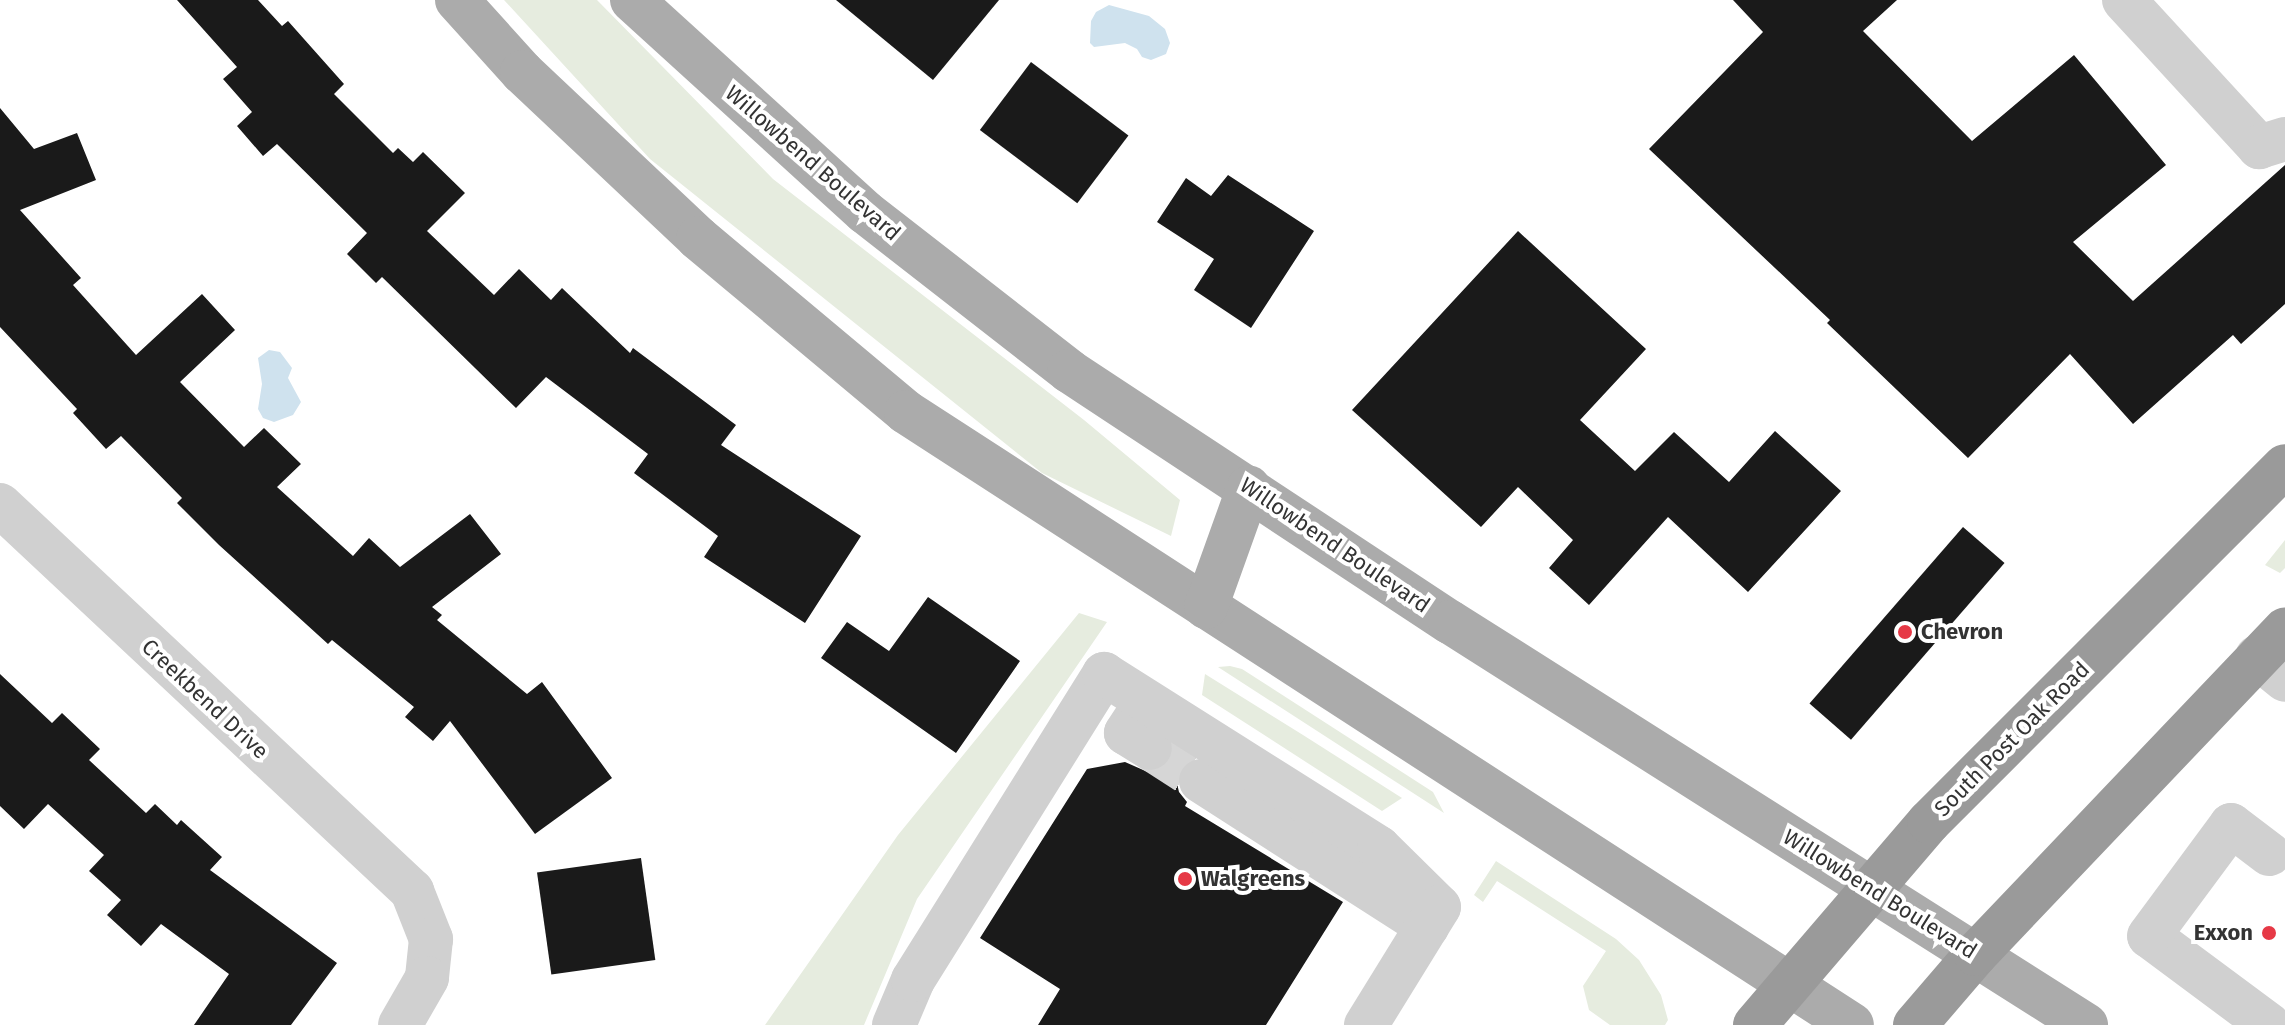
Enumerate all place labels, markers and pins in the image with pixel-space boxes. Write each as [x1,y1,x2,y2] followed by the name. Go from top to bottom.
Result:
[1921,619,2003,645] place label: Chevron
[1896,623,1914,641] marker: Chevron
[1201,866,1305,892] place label: Walgreens
[1176,870,1194,888] marker: Walgreens
[2194,920,2253,946] place label: Exxon
[2260,924,2278,942] marker: Exxon

